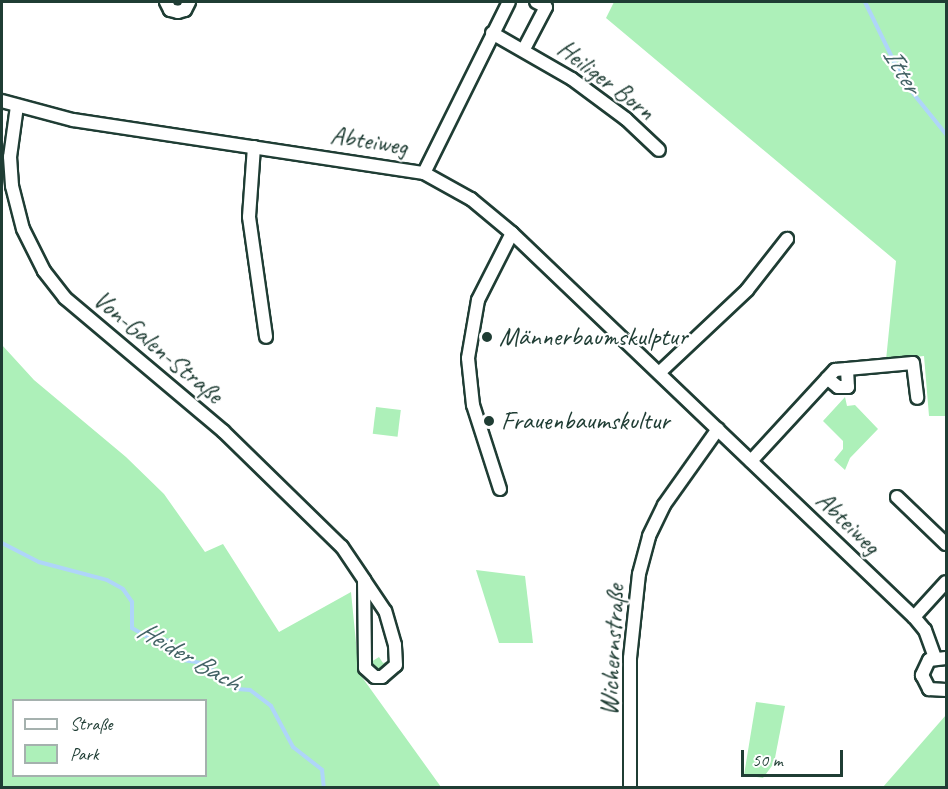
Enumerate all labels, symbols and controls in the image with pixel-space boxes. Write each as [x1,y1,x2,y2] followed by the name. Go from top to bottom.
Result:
[551,33,661,127] street label: Heiliger Born
[876,41,928,99] water label: Itter
[328,120,410,162] street label: Abteiweg
[87,284,229,410] street label: Von-Galen-Straße
[499,321,688,353] place label: Männerbaumskulptur
[480,330,494,344] marker: Männerbaumskulptur
[501,405,670,437] place label: Frauenbaumskultur
[482,414,496,428] marker: Frauenbaumskultur
[809,485,887,561] street label: Abteiweg
[593,584,631,716] street label: Wichernstraße
[132,614,246,698] water label: Heider Bach
[12,699,207,777] legend
[70,713,112,735] text: Straße
[744,738,846,776] scale bar
[70,743,99,765] text: Park
[752,749,783,771] text: 50 m

